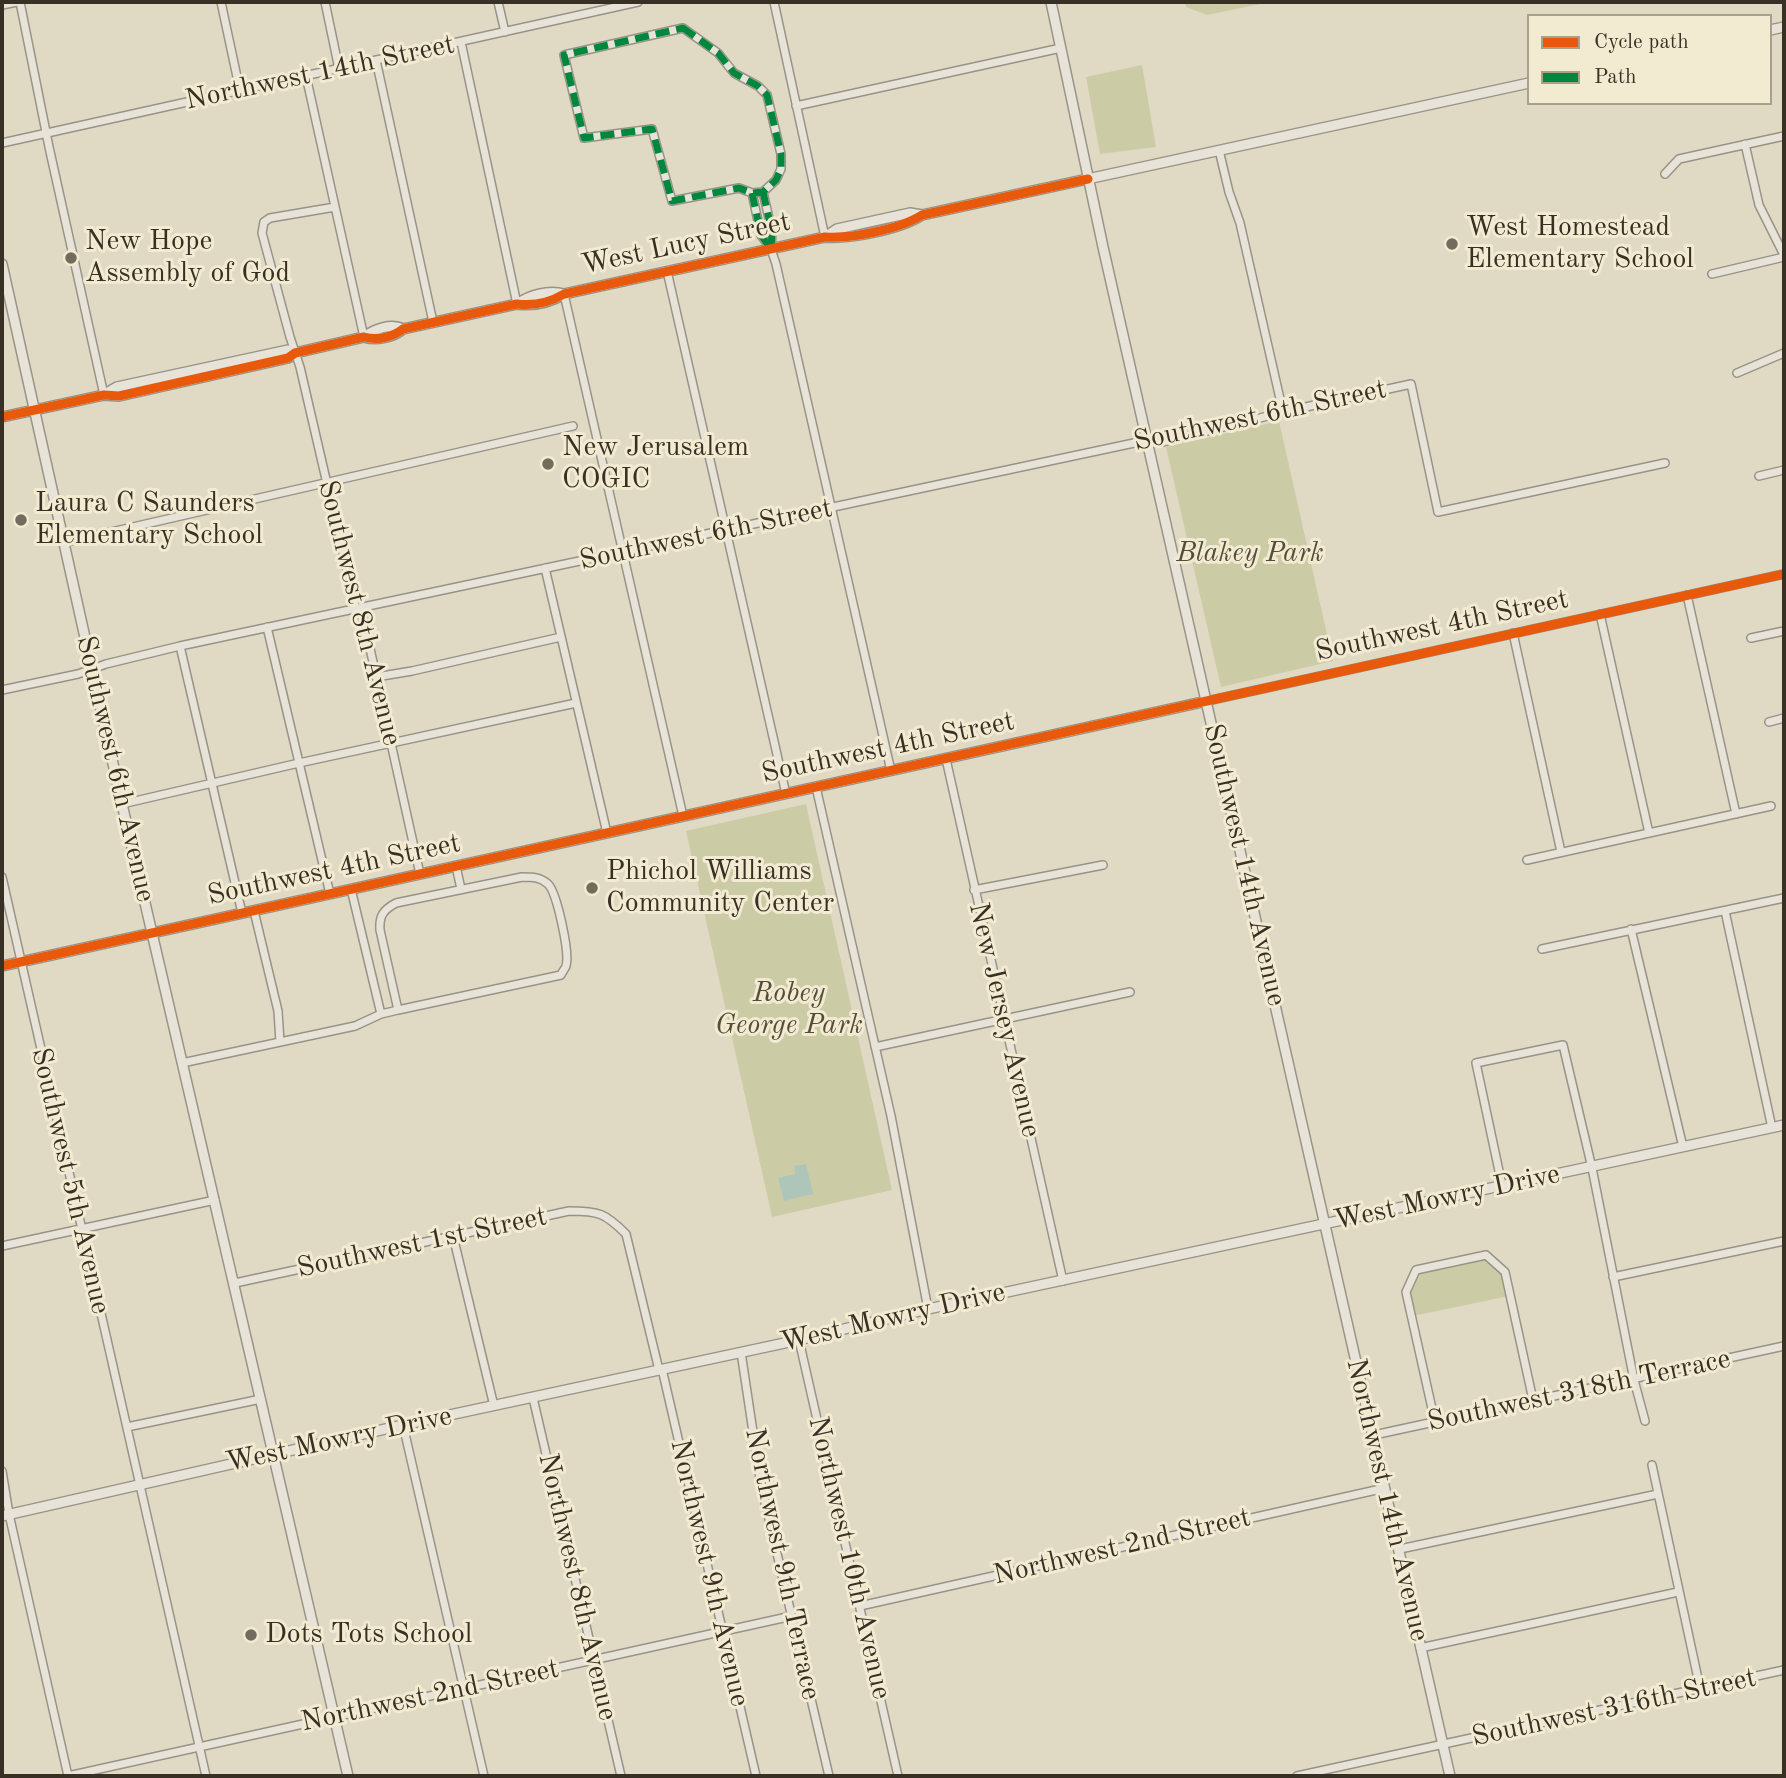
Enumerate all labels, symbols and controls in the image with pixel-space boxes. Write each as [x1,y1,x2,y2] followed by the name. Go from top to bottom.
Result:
[1527,14,1772,105] legend
[182,28,458,118] street label: Northwest 14th Street
[1594,32,1689,53] text: Cycle path
[1594,67,1637,88] text: Path
[578,205,794,283] street label: West Lucy Street
[1466,211,1694,277] place label: West Homestead Elementary School
[85,225,290,291] place label: New Hope Assembly of God
[1444,236,1460,252] marker: West Homestead Elementary School
[63,250,79,266] marker: New Hope Assembly of God
[1131,373,1389,459] street label: Southwest 6th Street
[562,431,749,497] place label: New Jerusalem COGIC
[540,456,556,472] marker: New Jerusalem COGIC
[310,477,408,749] street label: Southwest 8th Avenue
[35,487,263,553] place label: Laura C Saunders Elementary School
[577,492,835,578] street label: Southwest 6th Street
[13,512,29,528] marker: Laura C Saunders Elementary School
[1176,537,1324,571] park label: Blakey Park
[1313,583,1571,669] street label: Southwest 4th Street
[68,633,162,905] street label: Southwest 6th Avenue
[759,705,1017,791] street label: Southwest 4th Street
[1195,721,1293,1009] street label: Southwest 14th Avenue
[205,827,463,913] street label: Southwest 4th Street
[606,855,834,921] place label: Phichol Williams Community Center
[584,880,600,896] marker: Phichol Williams Community Center
[961,899,1047,1141] street label: New Jersey Avenue
[715,977,863,1043] park label: Robey George Park
[23,1045,117,1317] street label: Southwest 5th Avenue
[1331,1158,1563,1238] street label: West Mowry Drive
[294,1200,550,1286] street label: Southwest 1st Street
[777,1276,1009,1360] street label: West Mowry Drive
[1425,1342,1733,1440] street label: Southwest 318th Terrace
[1338,1355,1436,1645] street label: Northwest 14th Avenue
[223,1400,455,1480] street label: West Mowry Drive
[800,1413,898,1703] street label: Northwest 10th Avenue
[737,1425,827,1703] street label: Northwest 9th Terrace
[662,1436,756,1710] street label: Northwest 9th Avenue
[530,1450,624,1724] street label: Northwest 8th Avenue
[990,1501,1254,1593] street label: Northwest 2nd Street
[265,1618,472,1652] place label: Dots Tots School
[243,1627,259,1643] marker: Dots Tots School
[298,1652,562,1740] street label: Northwest 2nd Street
[1469,1661,1759,1755] street label: Southwest 316th Street

